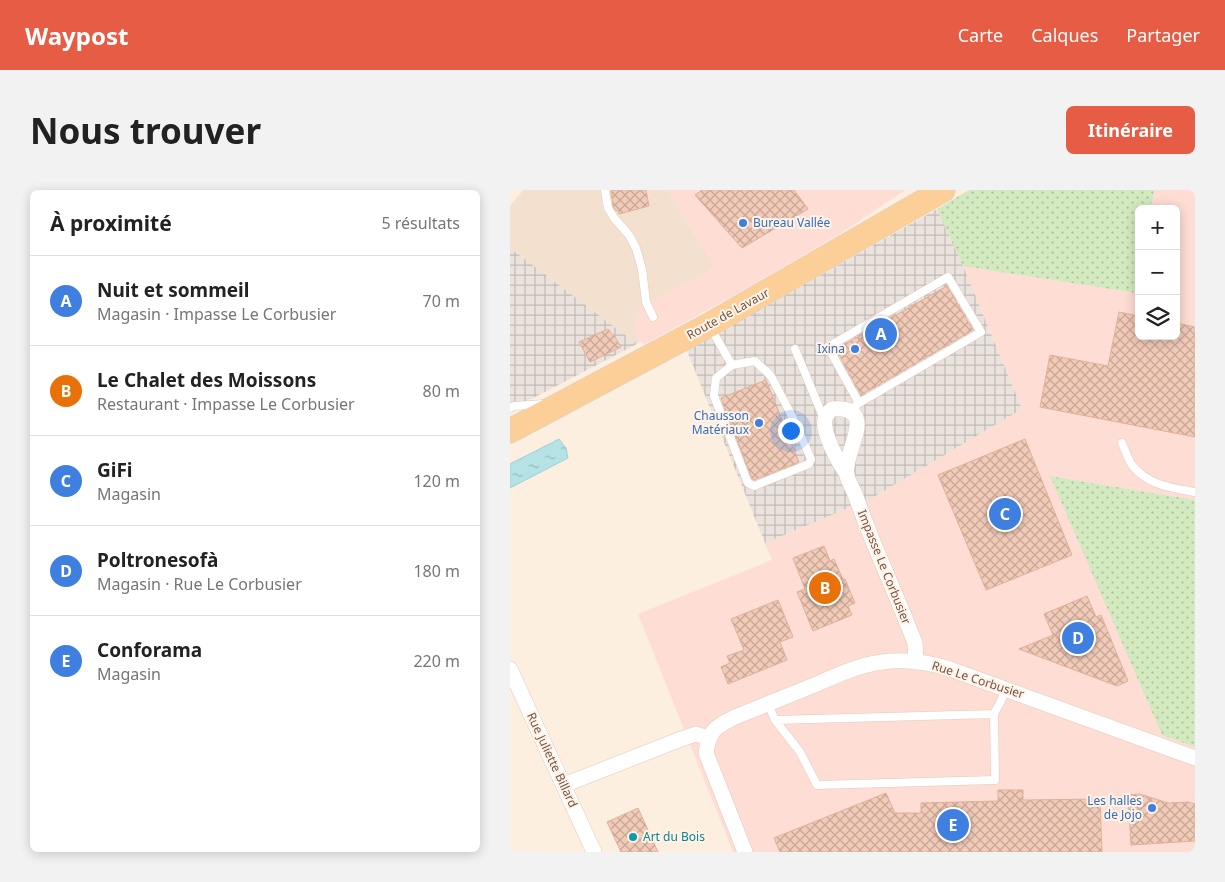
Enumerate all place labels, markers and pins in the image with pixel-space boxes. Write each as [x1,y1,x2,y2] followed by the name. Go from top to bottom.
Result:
[753,214,831,231] place label: Bureau Vallée
[737,217,749,229] marker: Bureau Vallée
[865,315,897,353] pin: A
[817,340,845,357] place label: Ixina
[849,343,861,355] marker: Ixina
[692,407,750,438] place label: Chausson Matériaux
[753,417,765,429] marker: Chausson Matériaux
[989,495,1021,533] pin: C
[809,569,841,607] pin: B
[1062,619,1094,657] pin: D
[1087,792,1142,823] place label: Les halles de Jojo
[1146,802,1158,814] marker: Les halles de Jojo
[937,806,969,844] pin: E
[643,828,705,845] place label: Art du Bois
[627,831,639,843] marker: Art du Bois

